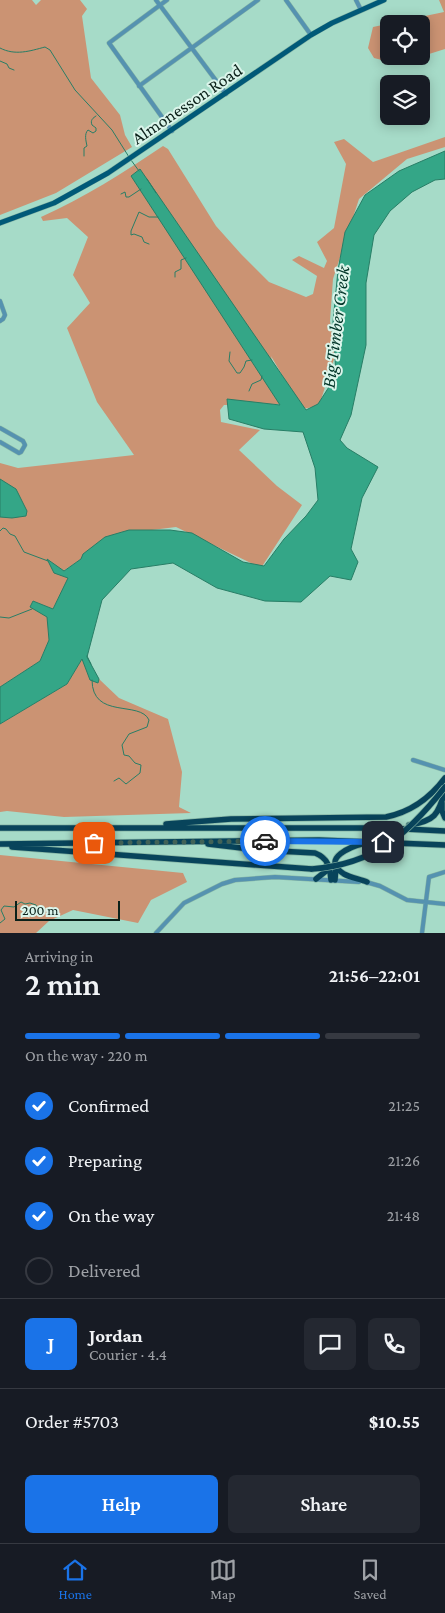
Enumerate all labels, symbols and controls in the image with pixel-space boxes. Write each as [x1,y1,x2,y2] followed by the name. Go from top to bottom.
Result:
[380,15,430,125] map controls
[380,15,430,65] button: locate
[128,59,246,148] street label: Almonesson Road
[380,75,430,125] button: layers
[318,264,353,389] water label: Big Timber Creek
[240,816,290,866] courier
[362,821,404,863] pin
[73,822,115,864] pin
[251,827,279,855] icon: car
[369,828,397,856] icon: home
[80,829,108,857] icon: bag
[15,898,120,921] scale bar
[22,902,58,918] text: 200 m
[25,948,93,965] text: Arriving in
[329,965,420,986] text: 21:56–22:01
[25,966,100,1002] text: 2 min
[25,1047,148,1064] text: On the way · 220 m
[25,1092,53,1120] icon: check
[68,1095,149,1116] text: Confirmed
[388,1097,420,1114] text: 21:25
[25,1147,53,1175] icon: check
[68,1150,142,1171] text: Preparing
[388,1152,420,1169] text: 21:26
[25,1202,53,1230] icon: check
[68,1205,154,1226] text: On the way
[387,1207,420,1224] text: 21:48
[68,1260,141,1281] text: Delivered
[304,1318,356,1370] button: chat
[368,1318,420,1370] button: phone
[89,1325,143,1346] text: Jordan
[48,1333,54,1354] text: J
[89,1346,167,1363] text: Courier · 4.4
[25,1411,119,1432] text: Order #5703
[369,1411,420,1432] text: $10.55
[25,1475,218,1533] button: Help
[228,1475,420,1533] button: Share
[58,1556,92,1602] tab: Home
[209,1556,237,1602] tab: Map
[354,1556,387,1602] tab: Saved

